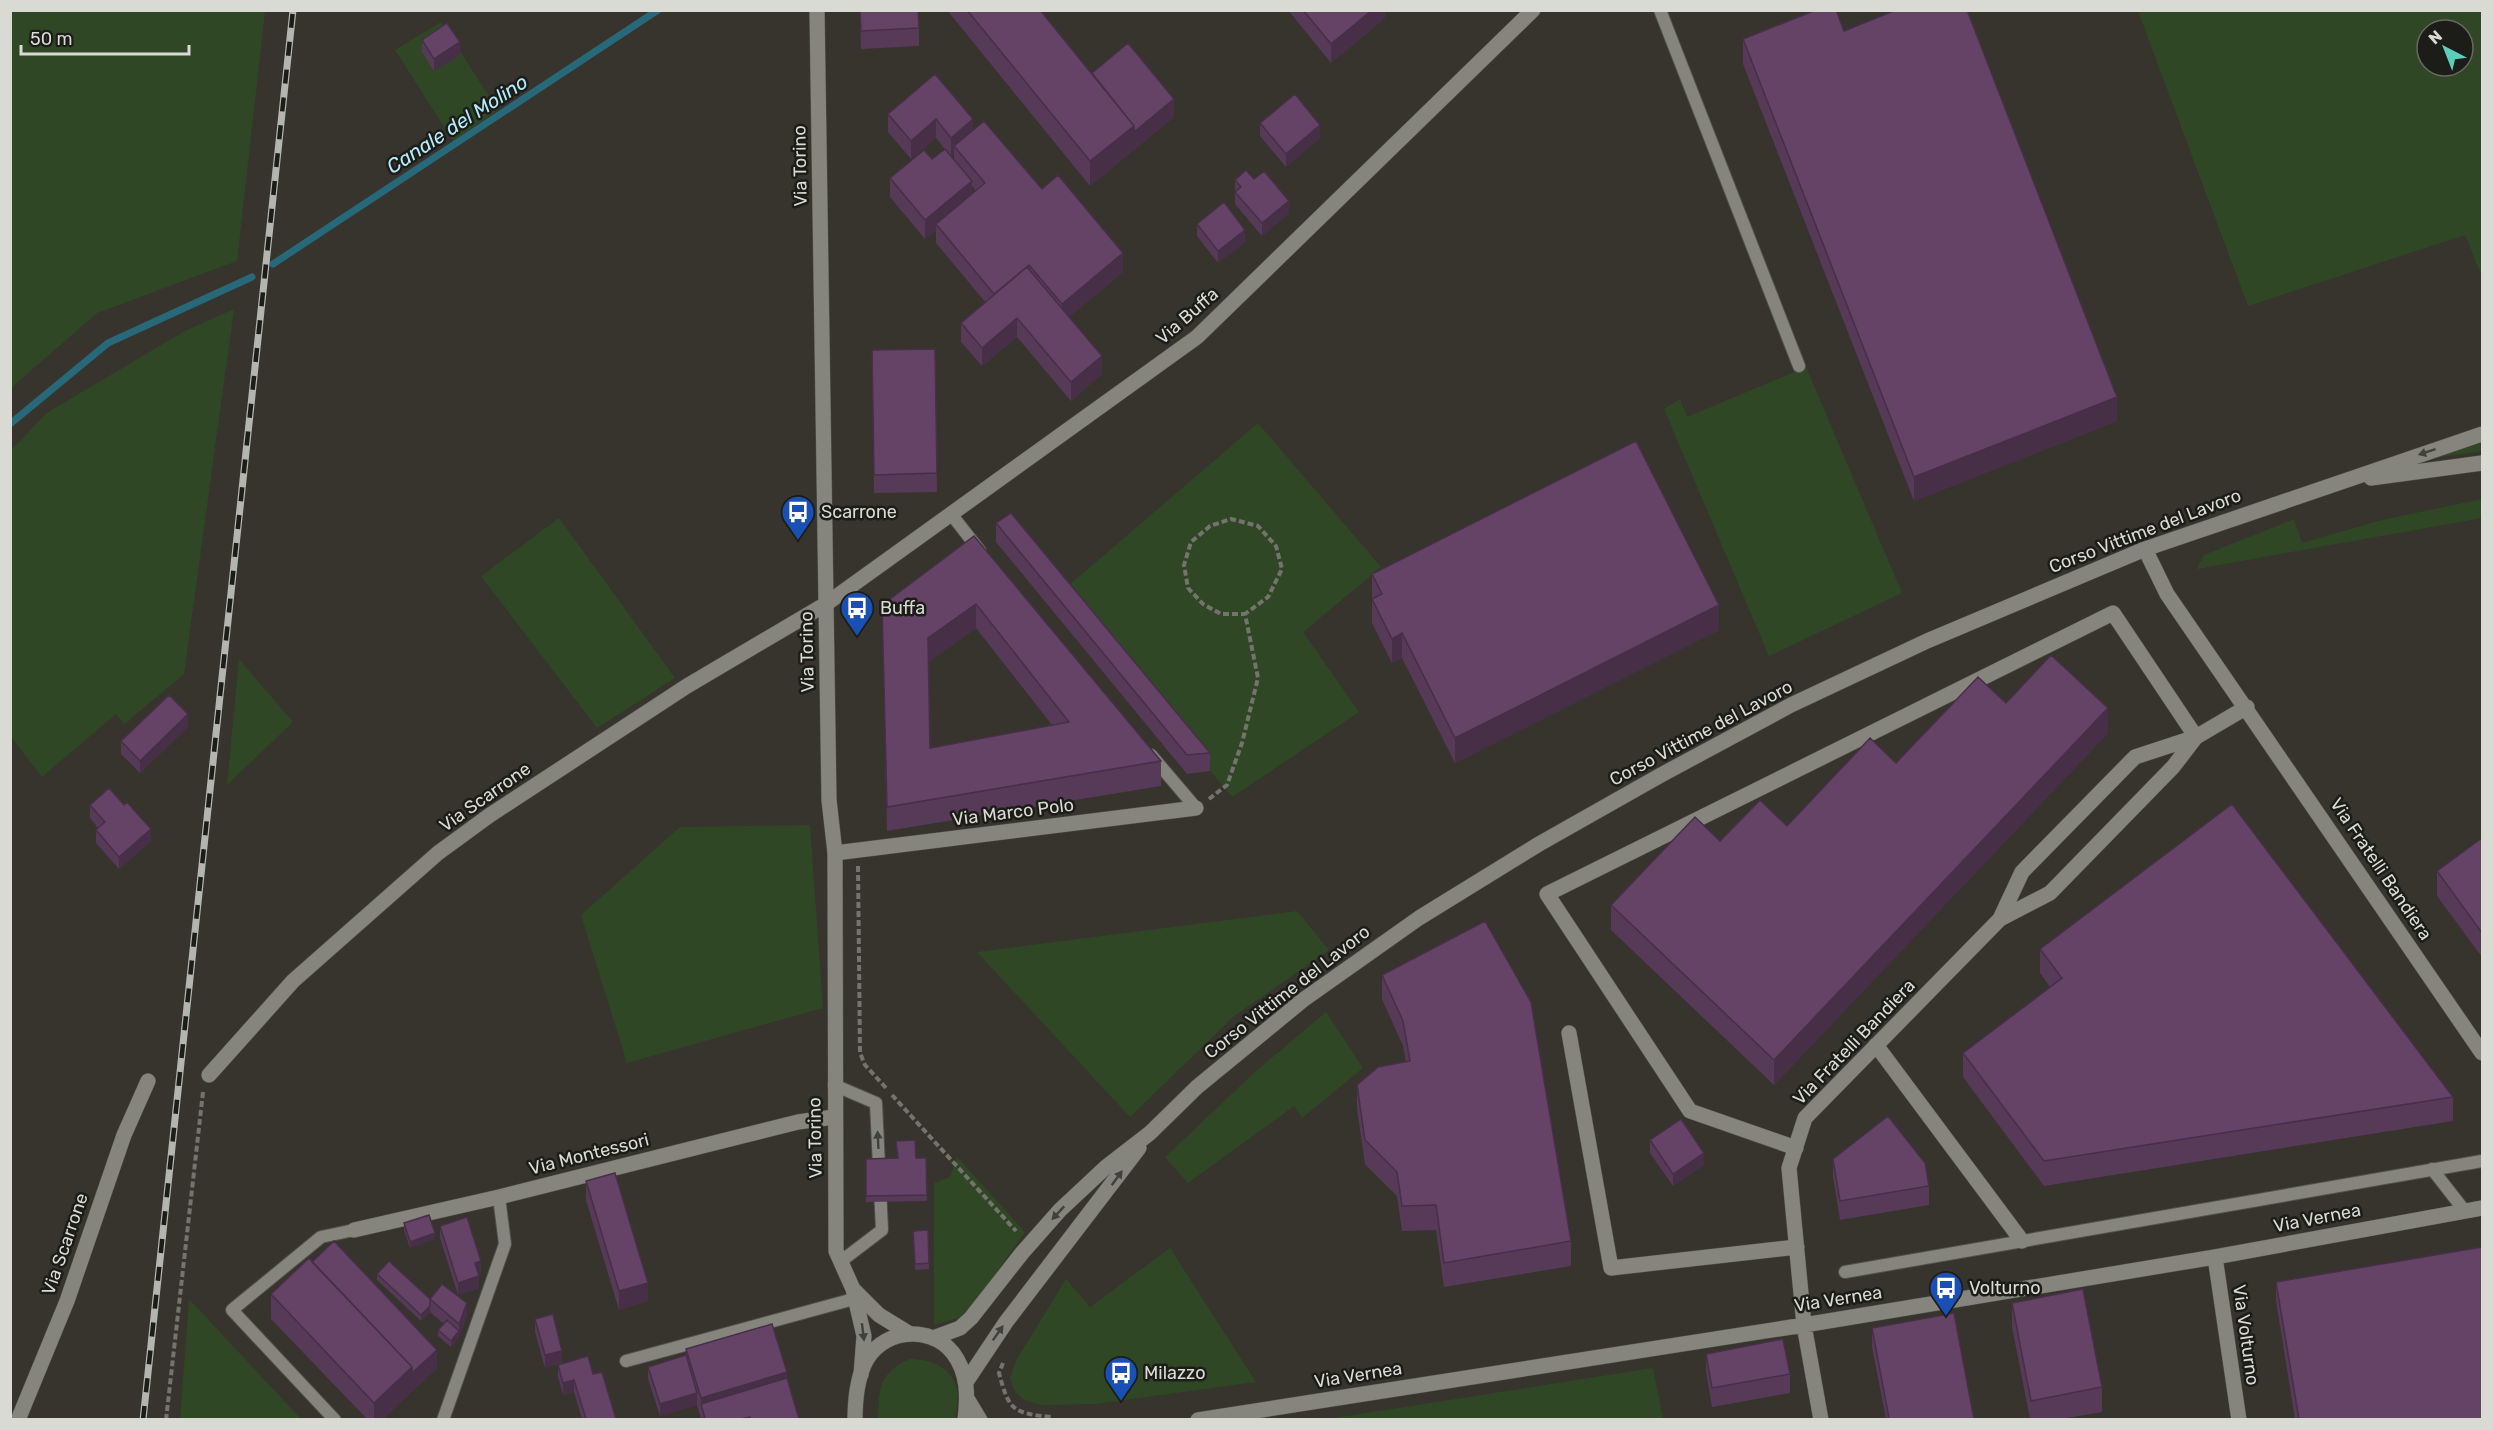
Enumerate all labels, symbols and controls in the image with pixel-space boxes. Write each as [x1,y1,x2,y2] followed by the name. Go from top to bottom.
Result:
[21,18,189,56] scale bar
[2415,18,2475,78] north arrow
[2425,26,2446,48] text: N
[30,28,73,50] text: 50 m
[382,69,532,179] water label: Canale del Molino
[788,125,812,207] street label: Via Torino
[1151,283,1223,349] street label: Via Buffa
[2418,448,2436,458] one-way arrow
[2046,484,2244,578] street label: Corso Vittime del Lavoro
[780,494,816,541] bus stop icon: Scarrone
[821,501,897,523] place label: Scarrone
[839,590,875,637] bus stop icon: Buffa
[880,597,925,619] place label: Buffa
[795,611,819,693] street label: Via Torino
[1606,675,1796,791] street label: Corso Vittime del Lavoro
[435,757,535,837] street label: Via Scarrone
[951,794,1075,830] street label: Via Marco Polo
[2325,794,2437,944] street label: Via Fratelli Bandiera
[1200,921,1374,1063] street label: Corso Vittime del Lavoro
[1788,974,1920,1110] street label: Via Fratelli Bandiera
[803,1097,827,1179] street label: Via Torino
[527,1128,651,1180] street label: Via Montessori
[873,1131,882,1150] one-way arrow
[1110,1171,1122,1186] one-way arrow
[37,1190,93,1298] street label: Via Scarrone
[2271,1199,2363,1237] street label: Via Vernea
[1051,1205,1065,1220] one-way arrow
[1928,1270,1964,1317] bus stop icon: Volturno
[1969,1277,2041,1299] place label: Volturno
[1792,1281,1884,1317] street label: Via Vernea
[2228,1283,2264,1387] street label: Via Volturno
[858,1323,867,1342] one-way arrow
[992,1326,1004,1342] one-way arrow
[1103,1355,1139,1402] bus stop icon: Milazzo
[1312,1357,1404,1393] street label: Via Vernea
[1144,1362,1206,1384] place label: Milazzo

